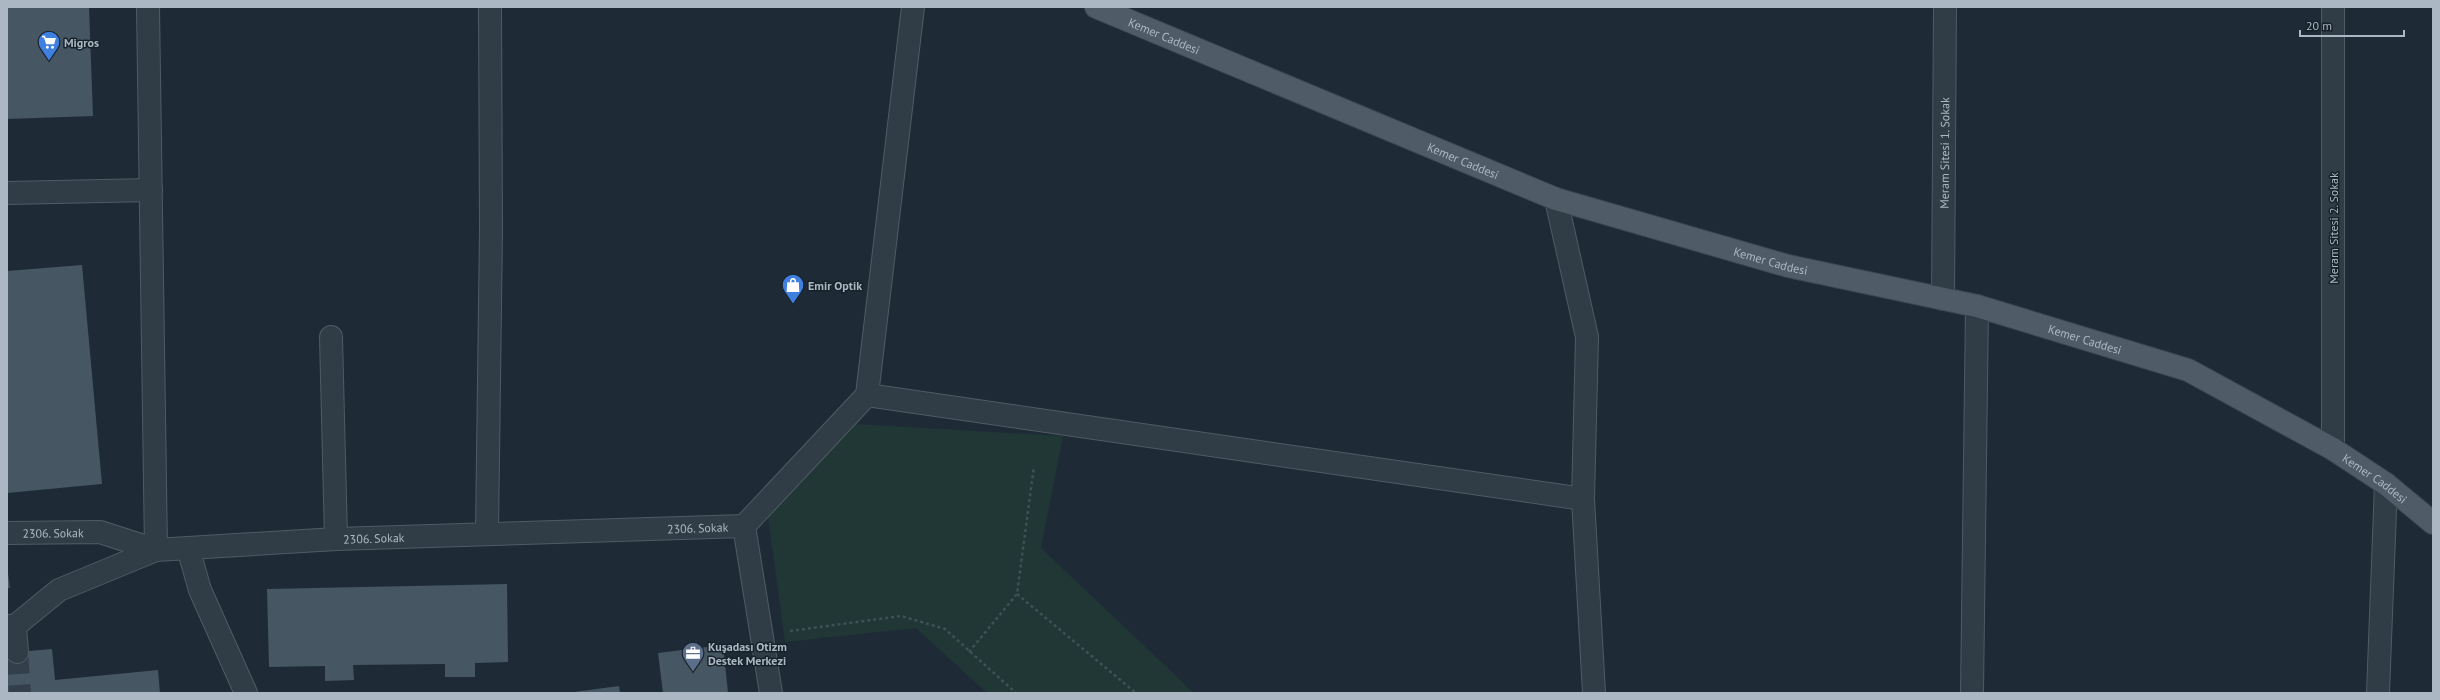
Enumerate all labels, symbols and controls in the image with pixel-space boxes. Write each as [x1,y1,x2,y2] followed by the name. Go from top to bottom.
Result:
[2300,12,2404,38] scale bar
[1126,14,1202,57] street label: Kemer Caddesi
[2306,18,2332,33] text: 20 m
[36,29,62,62] supermarket icon: Migros
[64,35,99,50] place label: Migros
[1936,97,1952,209] street label: Meram Sitesi 1. Sokak
[1425,139,1501,182] street label: Kemer Caddesi
[2326,172,2341,284] street label: Meram Sitesi 2. Sokak
[1732,243,1809,277] street label: Kemer Caddesi
[780,272,806,305] shop icon: Emir Optik
[808,278,862,293] place label: Emir Optik
[2046,321,2124,357] street label: Kemer Caddesi
[2340,450,2411,506] street label: Kemer Caddesi
[667,519,729,536] street label: 2306. Sokak
[22,525,84,540] street label: 2306. Sokak
[343,529,405,546] street label: 2306. Sokak
[708,639,787,668] place label: Kuşadası Otizm Destek Merkezi
[680,640,706,673] office icon: Kuşadası Otizm Destek Merkezi

